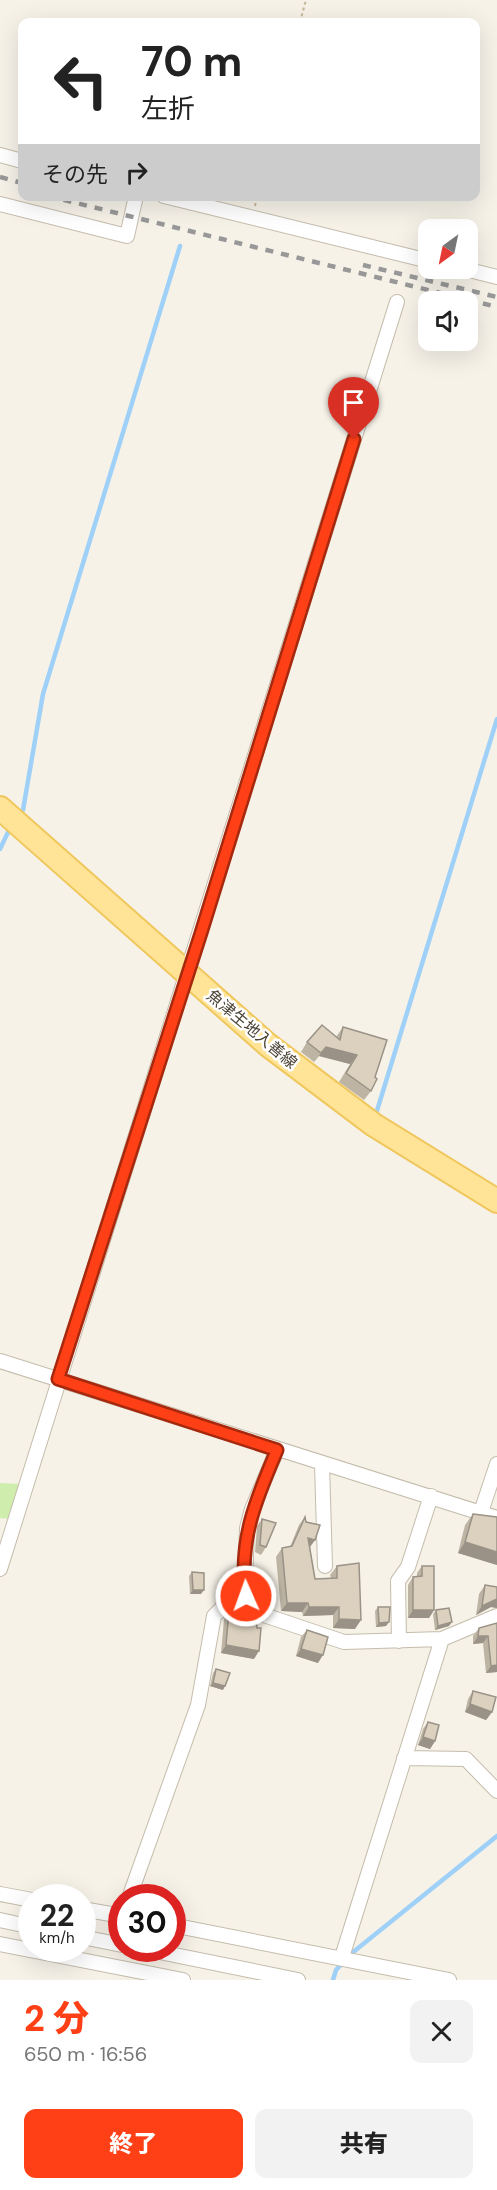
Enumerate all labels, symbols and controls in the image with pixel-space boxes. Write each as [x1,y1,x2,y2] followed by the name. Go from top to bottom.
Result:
[141,34,242,89] text: 70 m
[42,42,120,120] icon: left
[141,91,195,126] text: 左折
[120,156,153,189] icon: right
[42,160,108,189] text: その先
[418,219,478,279] north arrow
[418,219,478,351] map controls
[418,291,478,351] button: sound
[328,377,379,439] pin
[337,386,370,419] icon: arrive
[202,985,302,1073] street label: 魚津生地入善線
[214,1564,278,1628] position arrow
[108,1884,186,1962] speed limit sign: 30
[40,1896,74,1935] text: 22
[39,1928,75,1948] text: km/h
[24,1995,89,2042] text: 2 分
[410,2000,473,2063] button: close
[24,2041,147,2067] text: 650 m · 16:56
[24,2109,243,2178] button: 終了
[255,2109,473,2178] button: 共有

